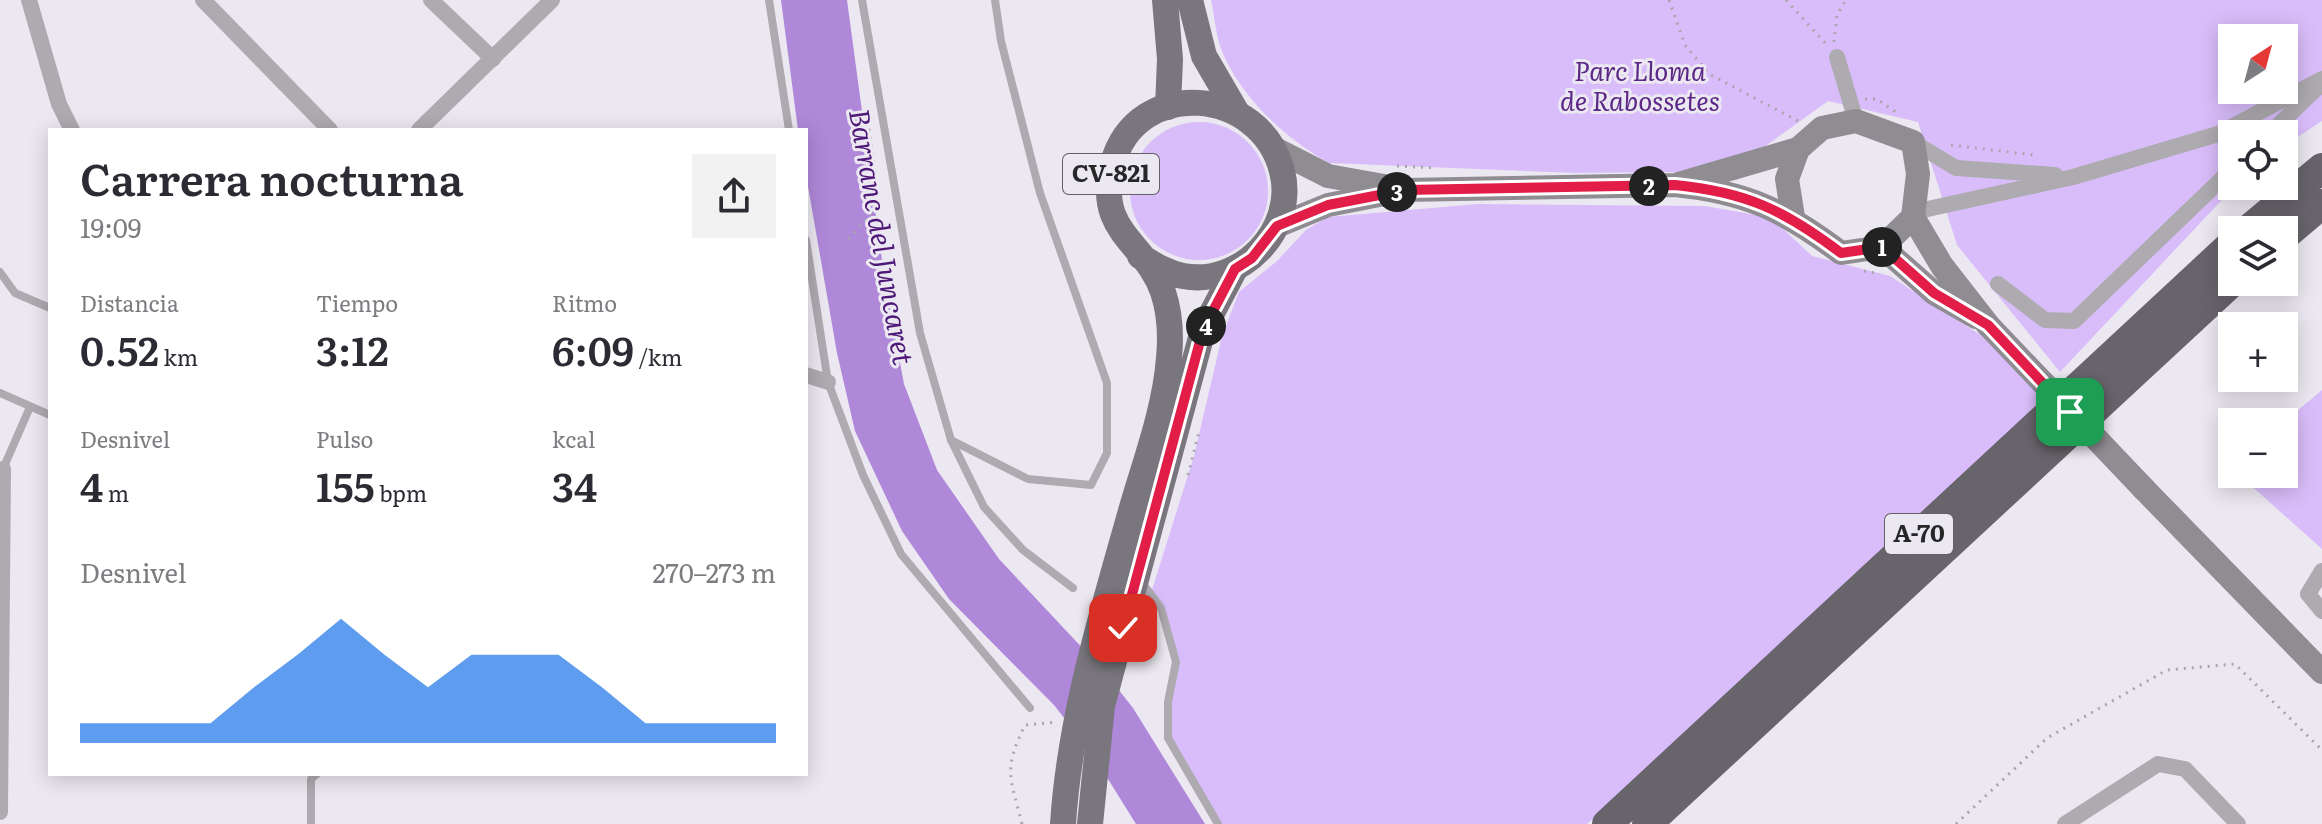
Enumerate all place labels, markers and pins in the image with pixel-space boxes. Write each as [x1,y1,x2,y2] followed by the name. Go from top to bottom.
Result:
[1629,166,1669,206] pin: 2
[1377,172,1417,212] pin: 3
[1862,227,1902,267] pin: 1
[1186,306,1226,346] pin: 4
[2036,378,2104,446] pin
[1089,594,1157,662] pin

